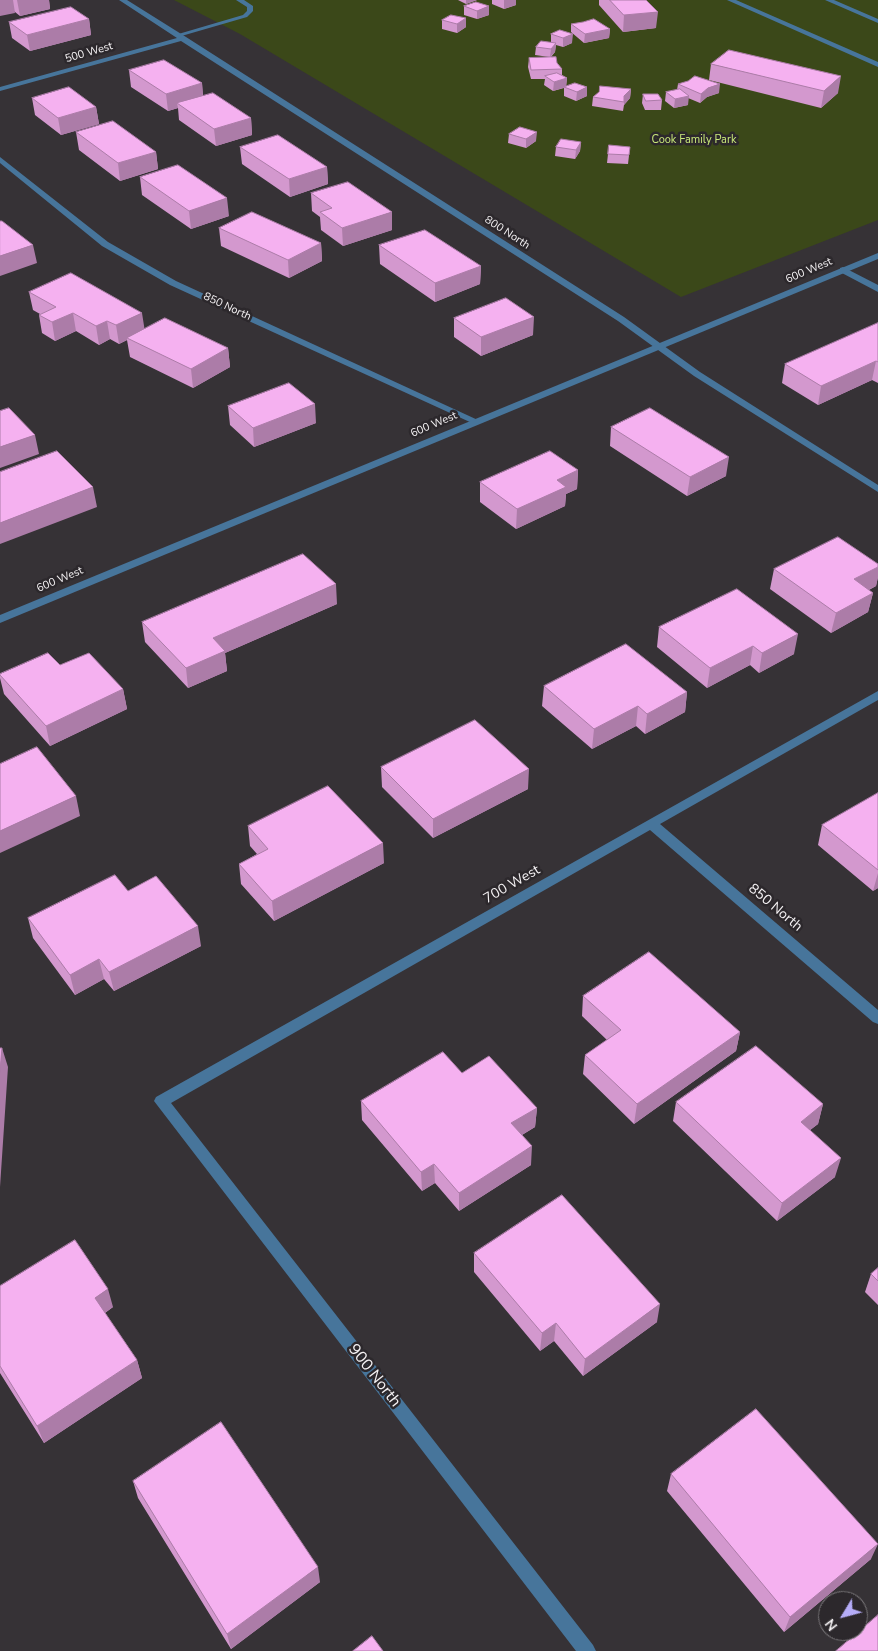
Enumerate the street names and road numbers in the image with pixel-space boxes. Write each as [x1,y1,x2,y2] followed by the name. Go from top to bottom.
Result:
[64,40,114,66] street label: 500 West
[482,214,532,252] street label: 800 North
[784,255,834,287] street label: 600 West
[201,290,253,324] street label: 850 North
[409,409,459,441] street label: 600 West
[35,564,85,596] street label: 600 West
[481,862,543,908] street label: 700 West
[745,881,805,935] street label: 850 North
[344,1341,404,1411] street label: 900 North

